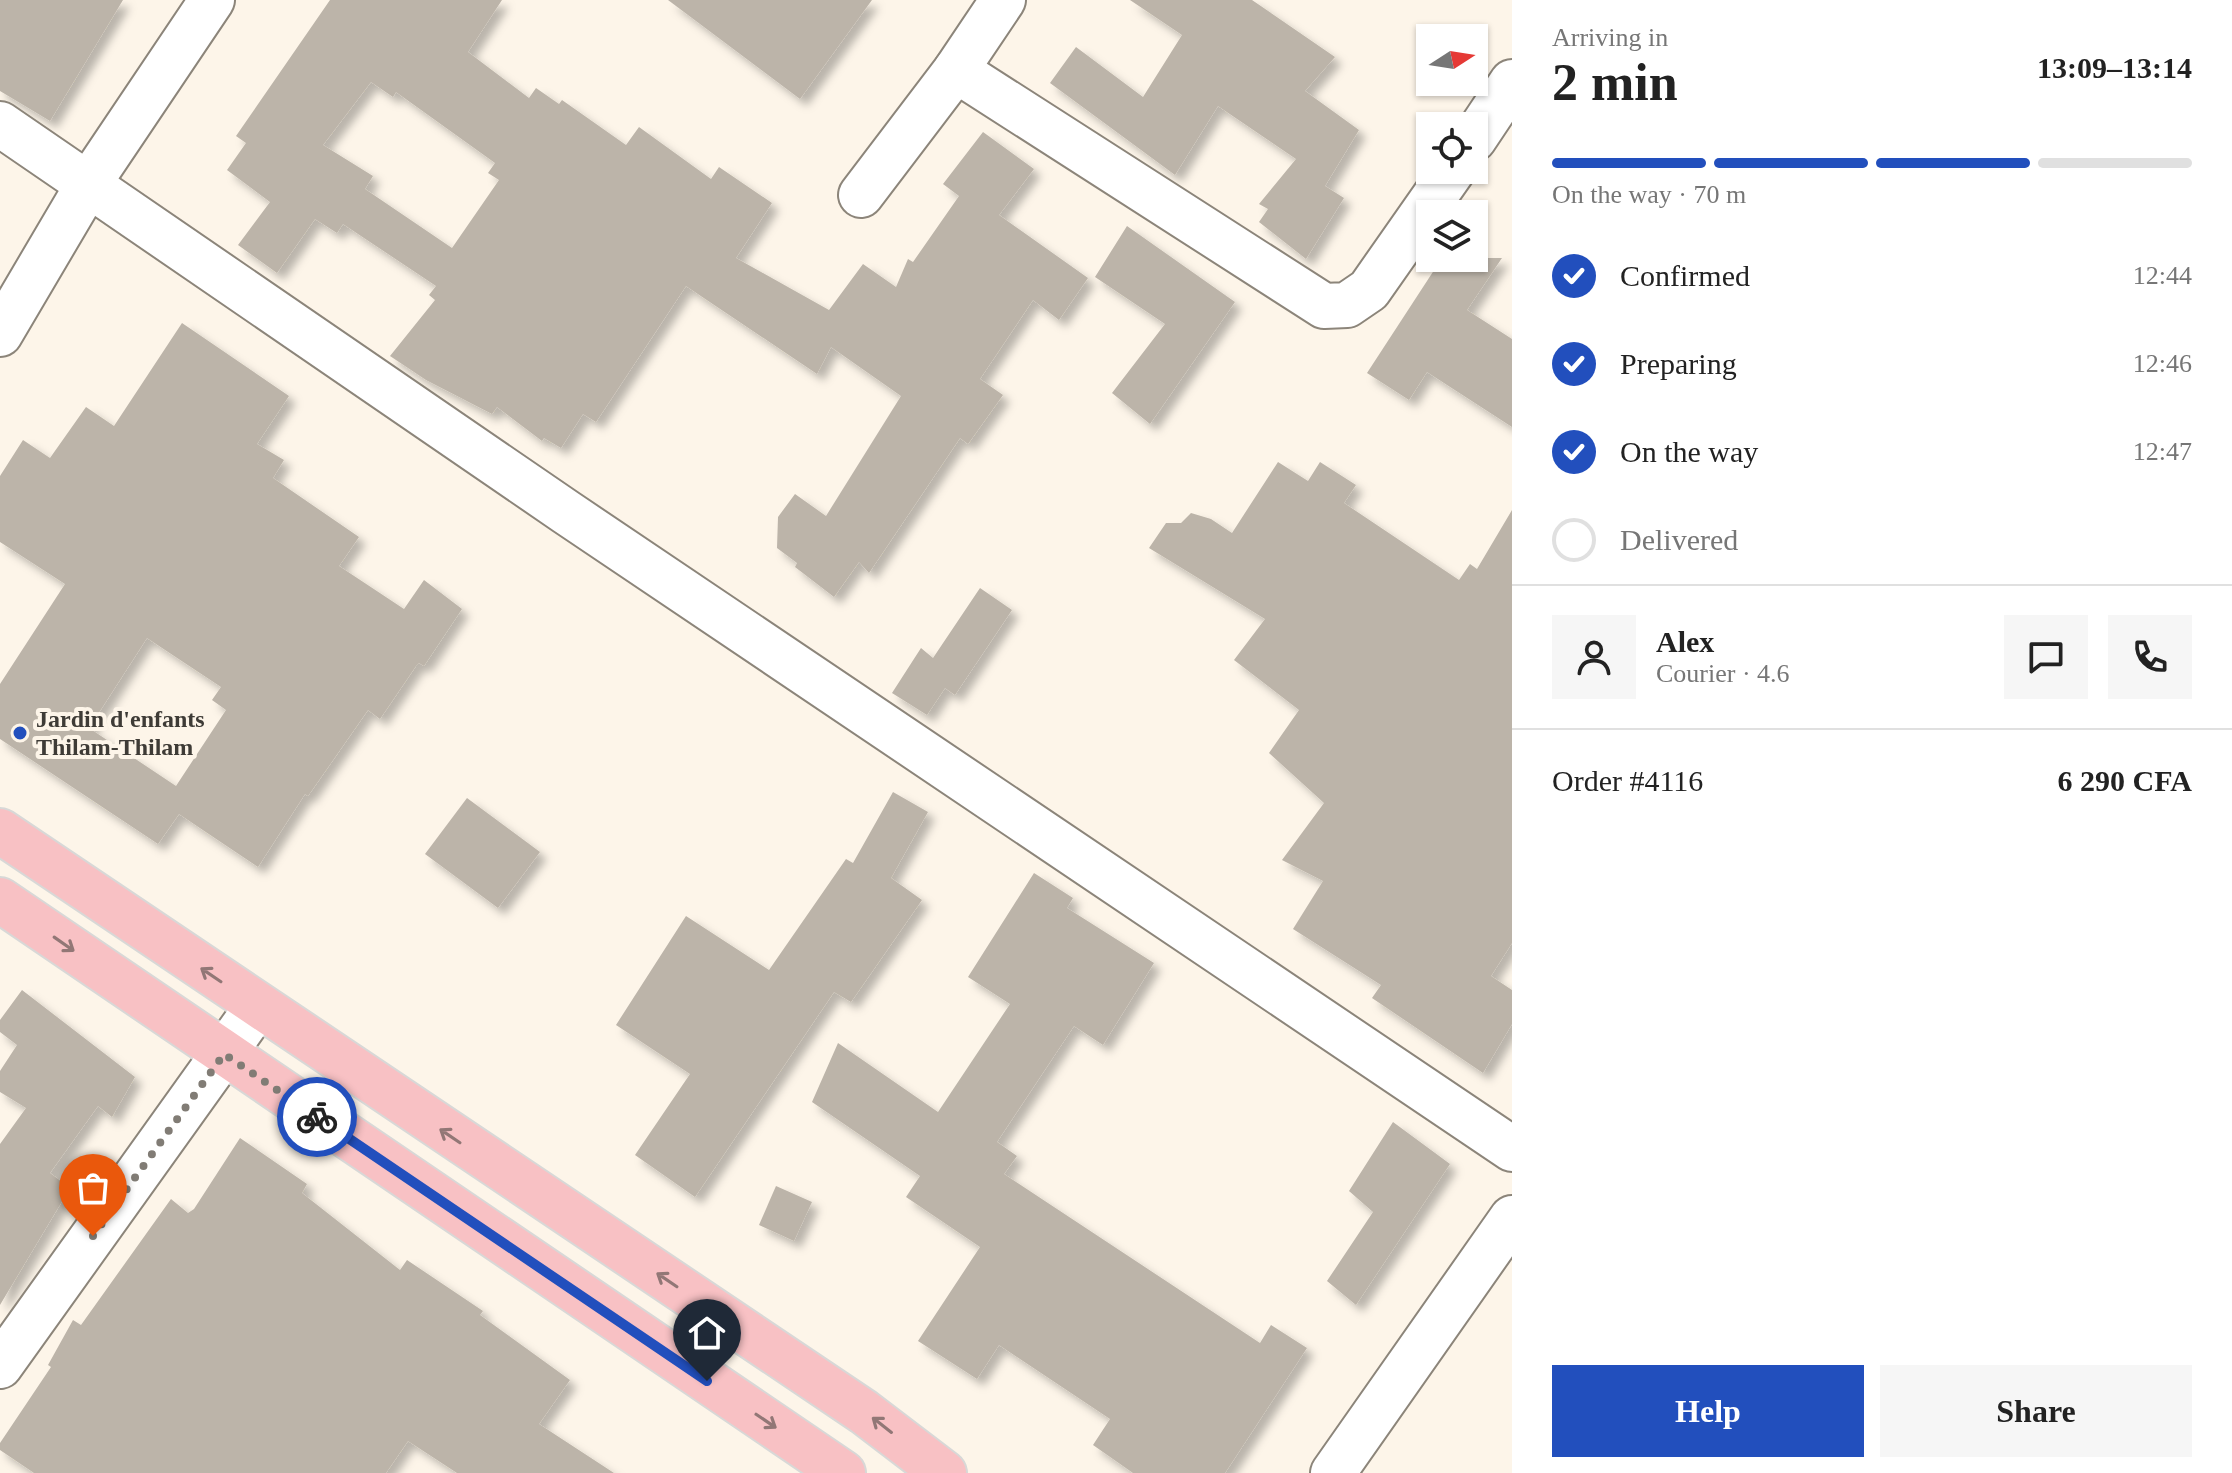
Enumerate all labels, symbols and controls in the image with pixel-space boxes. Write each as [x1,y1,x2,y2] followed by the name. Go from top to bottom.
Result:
[1552,23,1668,52] text: Arriving in
[1416,24,1488,96] north arrow
[1416,24,1488,272] map controls
[2037,51,2192,84] text: 13:09–13:14
[1552,54,1678,111] text: 2 min
[1416,112,1488,184] button: locate
[1552,180,1746,209] text: On the way · 70 m
[1416,200,1488,272] button: layers
[1552,254,1596,298] icon: check
[1620,259,1750,292] text: Confirmed
[2133,261,2192,290] text: 12:44
[1552,342,1596,386] icon: check
[1620,347,1737,380] text: Preparing
[2133,349,2192,378] text: 12:46
[1552,430,1596,474] icon: check
[1620,435,1758,468] text: On the way
[2133,437,2192,466] text: 12:47
[1620,523,1738,556] text: Delivered
[1552,615,1636,699] button: person
[2004,615,2088,699] button: chat
[2108,615,2192,699] button: phone
[1656,625,1714,658] text: Alex
[1656,659,1790,688] text: Courier · 4.6
[36,706,205,760] place label: Jardin d'enfants Thilam-Thilam
[11,724,29,742] marker: Jardin d'enfants Thilam-Thilam
[1552,764,1703,797] text: Order #4116
[2058,764,2192,797] text: 6 290 CFA
[53,936,75,952] one-way arrow
[200,967,223,983] one-way arrow
[277,1077,357,1157] courier
[295,1095,339,1139] icon: bike
[440,1127,462,1144] one-way arrow
[59,1154,127,1236] pin
[71,1166,115,1210] icon: bag
[656,1272,678,1288] one-way arrow
[673,1299,741,1381] pin
[685,1311,729,1355] icon: home
[1552,1365,1864,1457] button: Help
[1880,1365,2192,1457] button: Share
[754,1412,776,1429] one-way arrow
[872,1417,893,1434] one-way arrow

